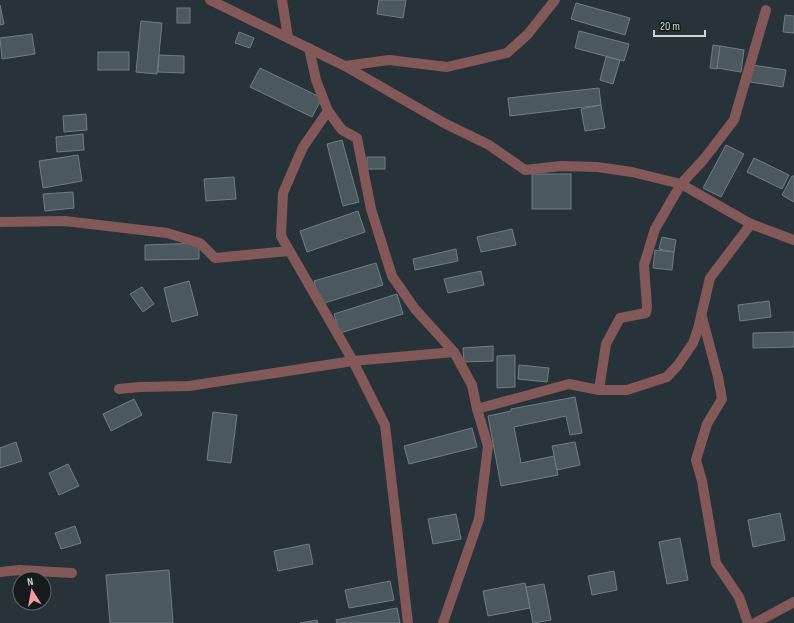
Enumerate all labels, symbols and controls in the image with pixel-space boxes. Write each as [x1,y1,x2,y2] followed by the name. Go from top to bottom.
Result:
[654,12,705,38] scale bar
[660,19,680,34] text: 20 m
[12,571,52,611] north arrow
[26,575,34,589] text: N

